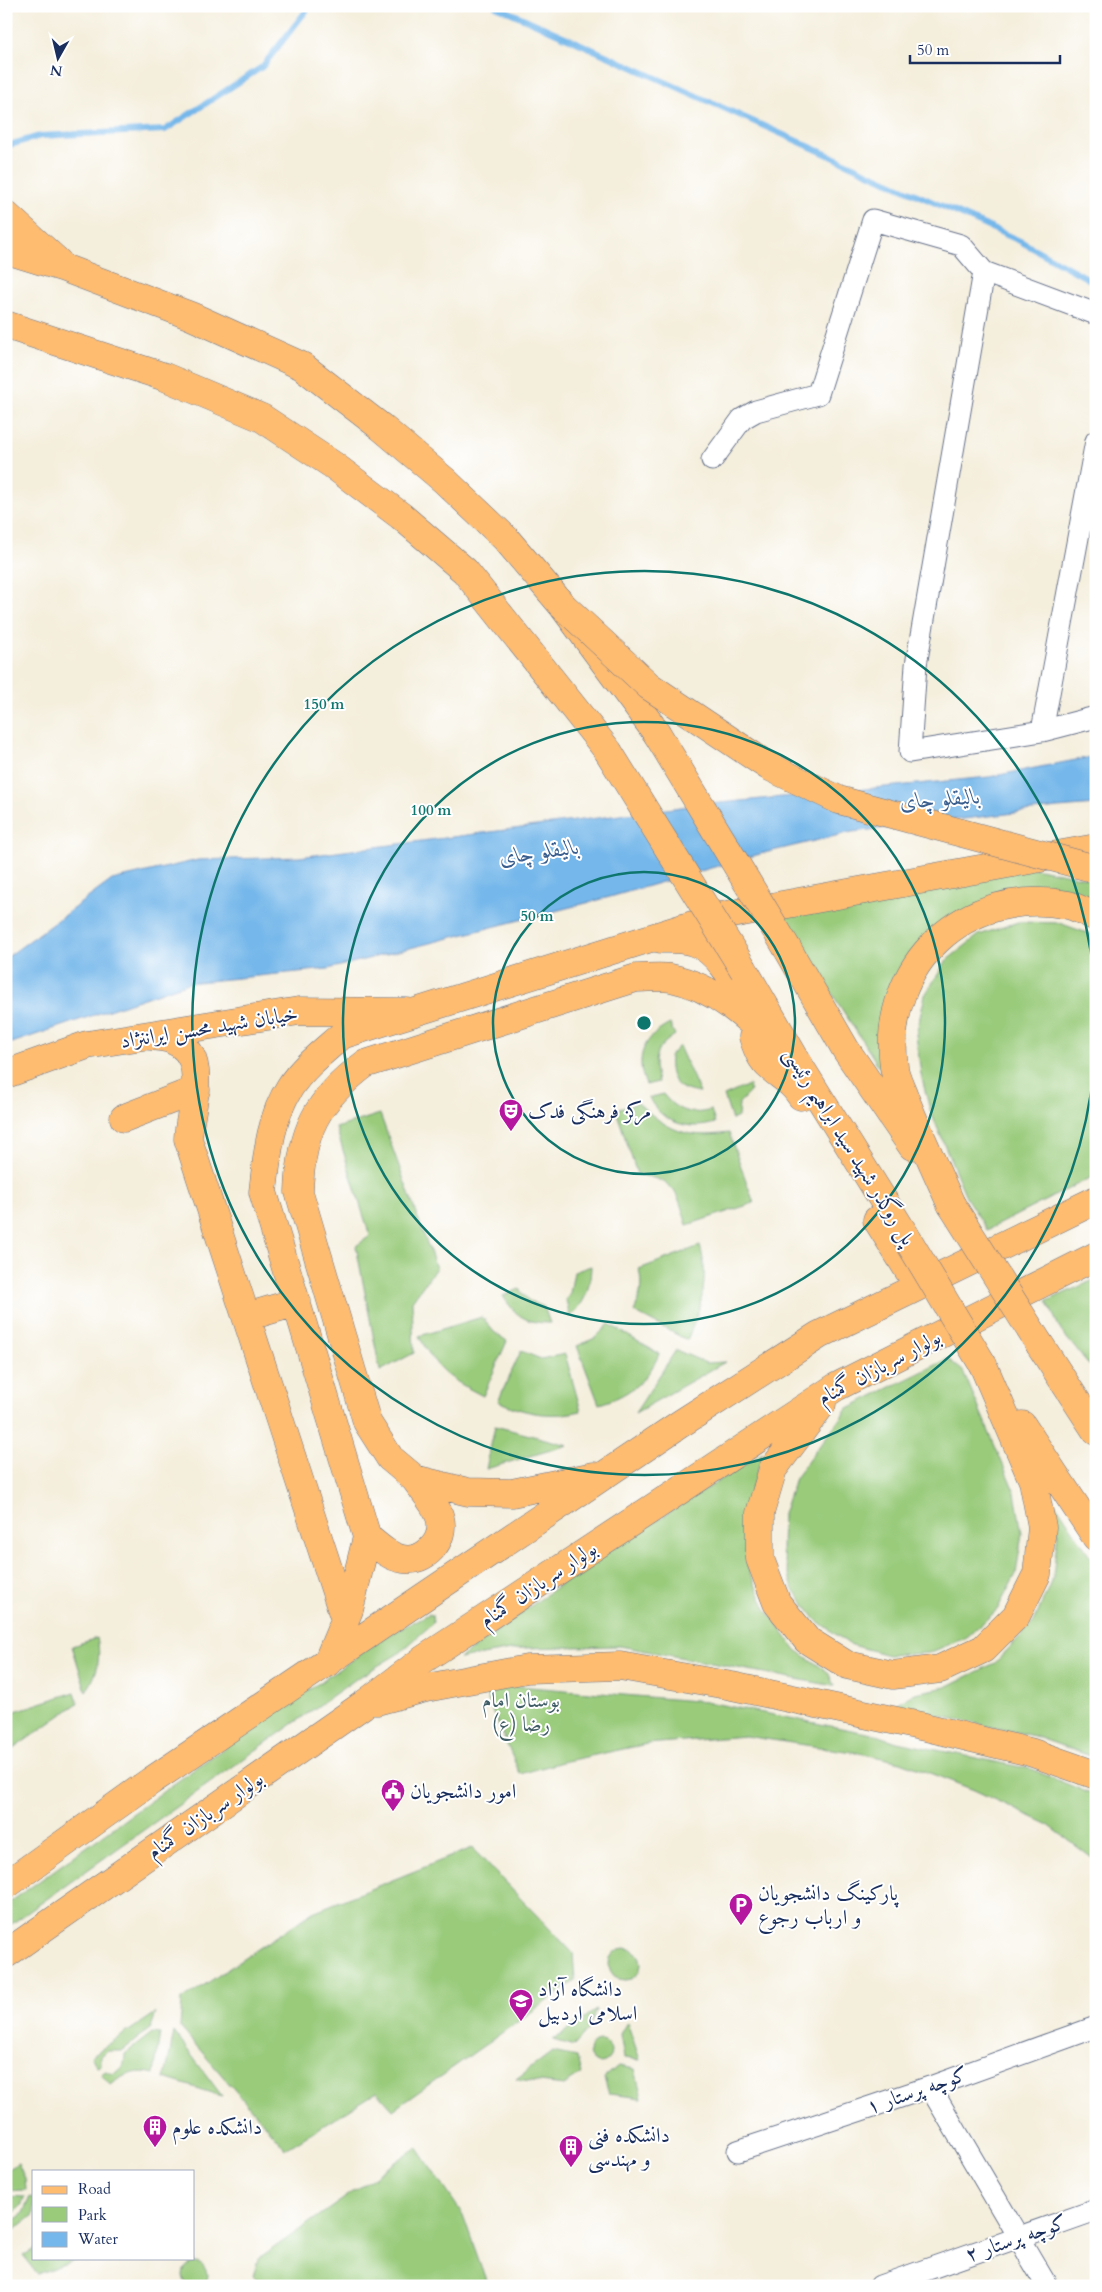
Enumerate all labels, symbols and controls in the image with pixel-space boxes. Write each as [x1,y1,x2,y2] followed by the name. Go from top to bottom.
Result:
[32,32,82,82] north arrow
[910,32,1060,64] scale bar
[917,40,949,60] text: 50 m
[49,60,64,81] text: N
[304,694,345,714] text: 150 m
[899,781,981,817] water label: بالیقلو چای
[411,800,452,820] text: 100 m
[497,832,581,872] water label: بالیقلو چای
[520,906,554,926] text: 50 m
[118,999,300,1056] street label: خیابان شهید محسن ایراننژاد
[635,1014,653,1032] centre of rings
[772,1041,924,1255] street label: پل روگذر شهید سید ابراهیم رئیسی
[528,1097,651,1126] place label: مرکز فرهنگی فدک
[498,1098,524,1132] theatre icon: مرکز فرهنگی فدک
[812,1323,948,1415] street label: بولوار سربازان گمنام
[474,1534,604,1637] street label: بولوار سربازان گمنام
[482,1686,560,1742] park label: بوستان امام رضا (ع)
[141,1765,271,1869] street label: بولوار سربازان گمنام
[410,1777,516,1806] place label: امور دانشجویان
[380,1778,406,1812] public building icon: امور دانشجویان
[758,1879,899,1935] place label: پارکینگ دانشجویان و ارباب رجوع
[728,1892,754,1926] parking icon: پارکینگ دانشجویان و ارباب رجوع
[538,1975,637,2028] place label: دانشگاه آزاد اسلامی اردبیل
[508,1988,534,2022] school or university icon: دانشگاه آزاد اسلامی اردبیل
[863,2060,972,2121] street label: کوچه پرستار ۱
[172,2113,262,2145] place label: دانشکده علوم
[142,2114,168,2148] building icon: دانشکده علوم
[588,2121,670,2174] place label: دانشکده فنی و مهندسی
[558,2134,584,2168] building icon: دانشکده فنی و مهندسی
[32,2170,195,2260] legend
[78,2179,111,2199] text: Road
[78,2205,107,2225] text: Park
[962,2208,1071,2269] street label: کوچه پرستار ۲
[77,2229,119,2249] text: Water

